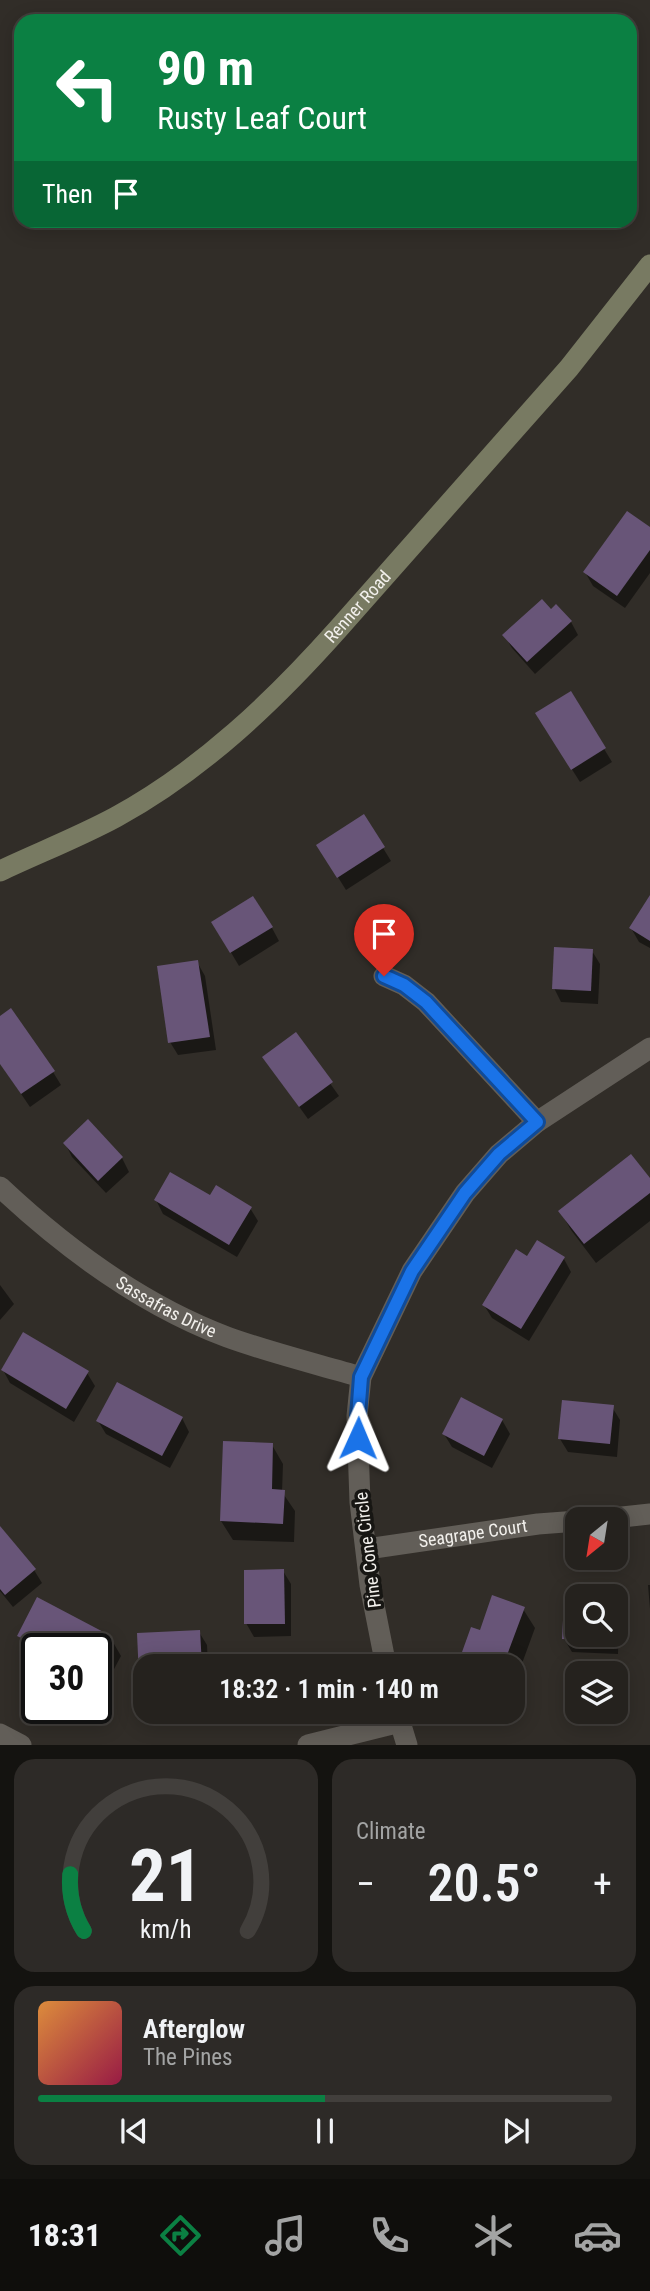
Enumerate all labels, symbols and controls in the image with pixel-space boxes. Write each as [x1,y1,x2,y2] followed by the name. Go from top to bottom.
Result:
[157,40,254,97] text: 90 m
[42,42,133,133] icon: left
[157,99,367,137] text: Rusty Leaf Court
[107,175,145,213] icon: arrive
[42,179,93,209] text: Then
[320,566,395,647] street label: Renner Road
[354,904,414,976] pin
[365,915,403,953] icon: arrive
[112,1272,220,1342] street label: Sassafras Drive
[321,1401,395,1475] position arrow
[350,1491,385,1609] street label: Pine Cone Circle
[565,1507,628,1570] north arrow
[565,1507,628,1724] map controls
[417,1515,529,1551] street label: Seagrape Court
[565,1584,628,1647] button: search
[21,1633,112,1724] speed limit sign: 30
[565,1661,628,1724] button: layers
[219,1674,439,1704] text: 18:32 · 1 min · 140 m
[356,1818,426,1845] text: Climate
[129,1834,203,1920] text: 21
[427,1853,541,1914] text: 20.5°
[356,1862,375,1906] text: −
[593,1862,612,1906] text: +
[140,1915,192,1944] text: km/h
[143,2014,245,2044] text: Afterglow
[143,2044,233,2071] text: The Pines
[115,2112,153,2150] icon: previous
[306,2112,344,2150] icon: pause
[497,2112,535,2150] icon: next
[156,2211,205,2260] icon: directions
[261,2211,310,2260] icon: music
[365,2211,414,2260] icon: phone
[469,2211,518,2260] icon: climate
[573,2211,622,2260] icon: car
[28,2216,101,2254] text: 18:31

